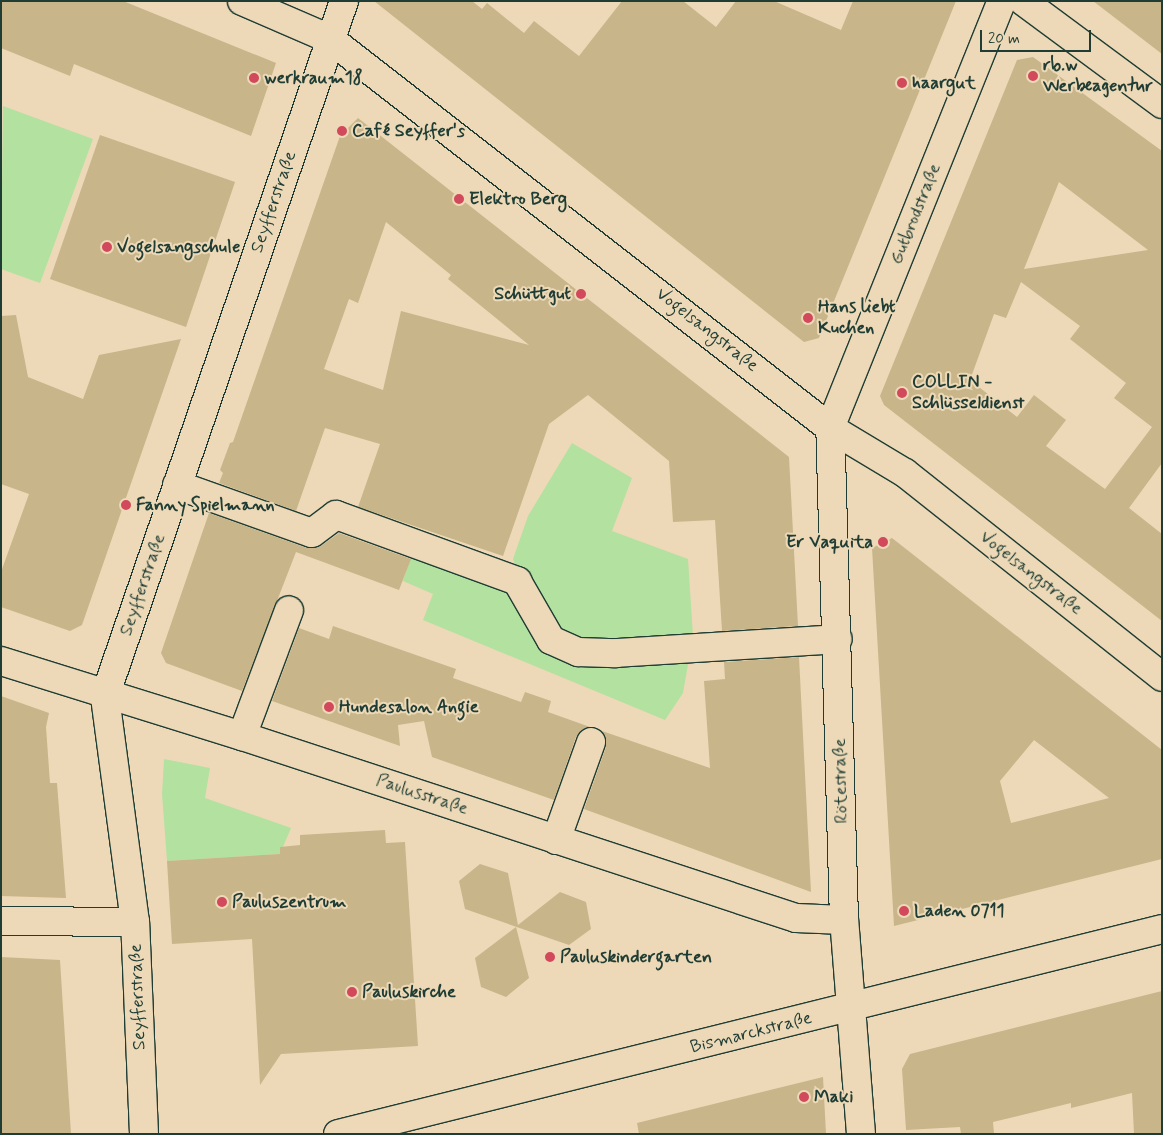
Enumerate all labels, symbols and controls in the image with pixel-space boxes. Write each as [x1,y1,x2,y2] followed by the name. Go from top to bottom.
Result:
[983,20,1094,52] scale bar
[988,29,1020,49] text: 20 m
[1043,55,1153,98] place label: rb.w Werbeagentur
[264,67,363,89] place label: werkraum18
[1027,70,1039,82] marker: rb.w Werbeagentur
[248,72,260,84] marker: werkraum18
[912,72,976,94] place label: haargut
[896,77,908,89] marker: haargut
[352,120,465,142] place label: Café Seyffer's
[336,125,348,137] marker: Café Seyffer's
[246,148,302,256] street label: Seyfferstraße
[886,160,946,268] street label: Gutbrodstraße
[469,188,567,210] place label: Elektro Berg
[453,193,465,205] marker: Elektro Berg
[117,236,240,258] place label: Vogelsangschule
[101,241,113,253] marker: Vogelsangschule
[494,283,571,305] place label: Schüttgut
[651,283,763,377] street label: Vogelsangstraße
[575,288,587,300] marker: Schüttgut
[818,297,895,340] place label: Hans liebt Kuchen
[802,312,814,324] marker: Hans liebt Kuchen
[912,372,1024,414] place label: COLLIN - Schlüsseldienst
[896,387,908,399] marker: COLLIN - Schlüsseldienst
[136,494,274,516] place label: Fanny Spielmann
[120,499,132,511] marker: Fanny Spielmann
[975,526,1087,620] street label: Vogelsangstraße
[115,531,171,639] street label: Seyfferstraße
[792,531,873,553] place label: Er Vaquita
[877,536,889,548] marker: Er Vaquita
[339,696,479,718] place label: Hundesalon Angie
[323,701,335,713] marker: Hundesalon Angie
[829,738,853,824] street label: Rötestraße
[373,770,471,820] street label: Paulusstraße
[232,891,346,913] place label: Pauluszentrum
[216,896,228,908] marker: Pauluszentrum
[914,900,1005,922] place label: Laden 0711
[898,905,910,917] marker: Laden 0711
[125,944,151,1050] street label: Seyfferstraße
[560,946,712,968] place label: Pauluskindergarten
[544,951,556,963] marker: Pauluskindergarten
[362,981,456,1003] place label: Pauluskirche
[346,986,358,998] marker: Pauluskirche
[688,1007,814,1059] street label: Bismarckstraße
[814,1086,853,1108] place label: Maki
[798,1091,810,1103] marker: Maki

